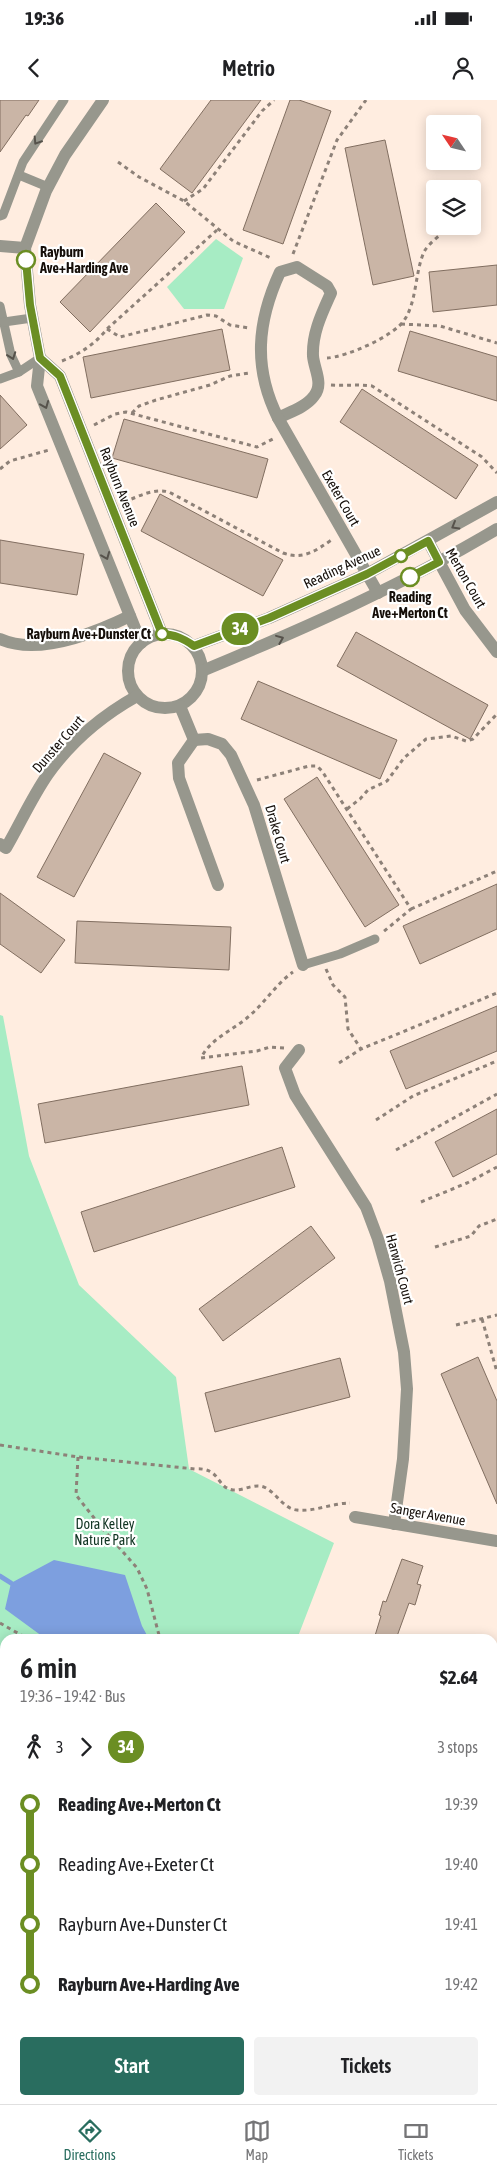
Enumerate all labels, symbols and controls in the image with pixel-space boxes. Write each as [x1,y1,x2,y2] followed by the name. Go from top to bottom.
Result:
[25,7,64,29] text: 19:36
[20,54,48,82] icon: back
[449,54,477,82] icon: person
[222,55,275,81] text: Metrio
[426,115,481,170] north arrow
[426,115,481,235] map controls
[34,136,44,145] one-way arrow
[426,180,481,235] button: layers
[39,244,128,276] place label: Rayburn Ave+Harding Ave
[16,250,36,270] marker: Rayburn Ave+Harding Ave
[6,351,16,360] one-way arrow
[39,401,49,409] one-way arrow
[97,445,143,529] street label: Rayburn Avenue
[319,467,363,529] street label: Exeter Court
[451,520,460,530] one-way arrow
[301,542,383,592] street label: Reading Avenue
[442,545,490,611] street label: Merton Court
[394,549,408,563] unlabelled marker
[99,551,110,560] one-way arrow
[400,567,420,587] marker: Reading Ave+Merton Ct
[371,589,448,621] place label: Reading Ave+Merton Ct
[218,613,262,645] line badge: 34
[232,618,248,639] text: 34
[26,626,151,642] place label: Rayburn Ave+Dunster Ct
[155,627,169,641] marker: Rayburn Ave+Dunster Ct
[275,634,284,645] one-way arrow
[29,712,87,776] street label: Dunster Court
[262,803,294,865] street label: Drake Court
[383,1232,417,1306] street label: Harwich Court
[389,1500,467,1528] street label: Sanger Avenue
[74,1516,136,1548] park label: Dora Kelley Nature Park
[20,1652,77,1684] text: 6 min
[440,1666,478,1688] text: $2.64
[20,1687,125,1705] text: 19:36 – 19:42 · Bus
[20,1733,48,1761] icon: walk
[72,1733,100,1761] icon: forward
[118,1736,134,1757] text: 34
[56,1738,64,1756] text: 3
[437,1738,478,1756] text: 3 stops
[58,1793,221,1815] text: Reading Ave+Merton Ct
[445,1795,478,1813] text: 19:39
[58,1853,214,1875] text: Reading Ave+Exeter Ct
[445,1855,478,1873] text: 19:40
[58,1913,227,1935] text: Rayburn Ave+Dunster Ct
[445,1915,478,1933] text: 19:41
[58,1973,240,1995] text: Rayburn Ave+Harding Ave
[445,1975,478,1993] text: 19:42
[20,2037,244,2095] button: Start
[254,2037,478,2095] button: Tickets
[64,2117,116,2163] tab: Directions
[243,2117,271,2163] tab: Map
[398,2117,433,2163] tab: Tickets

